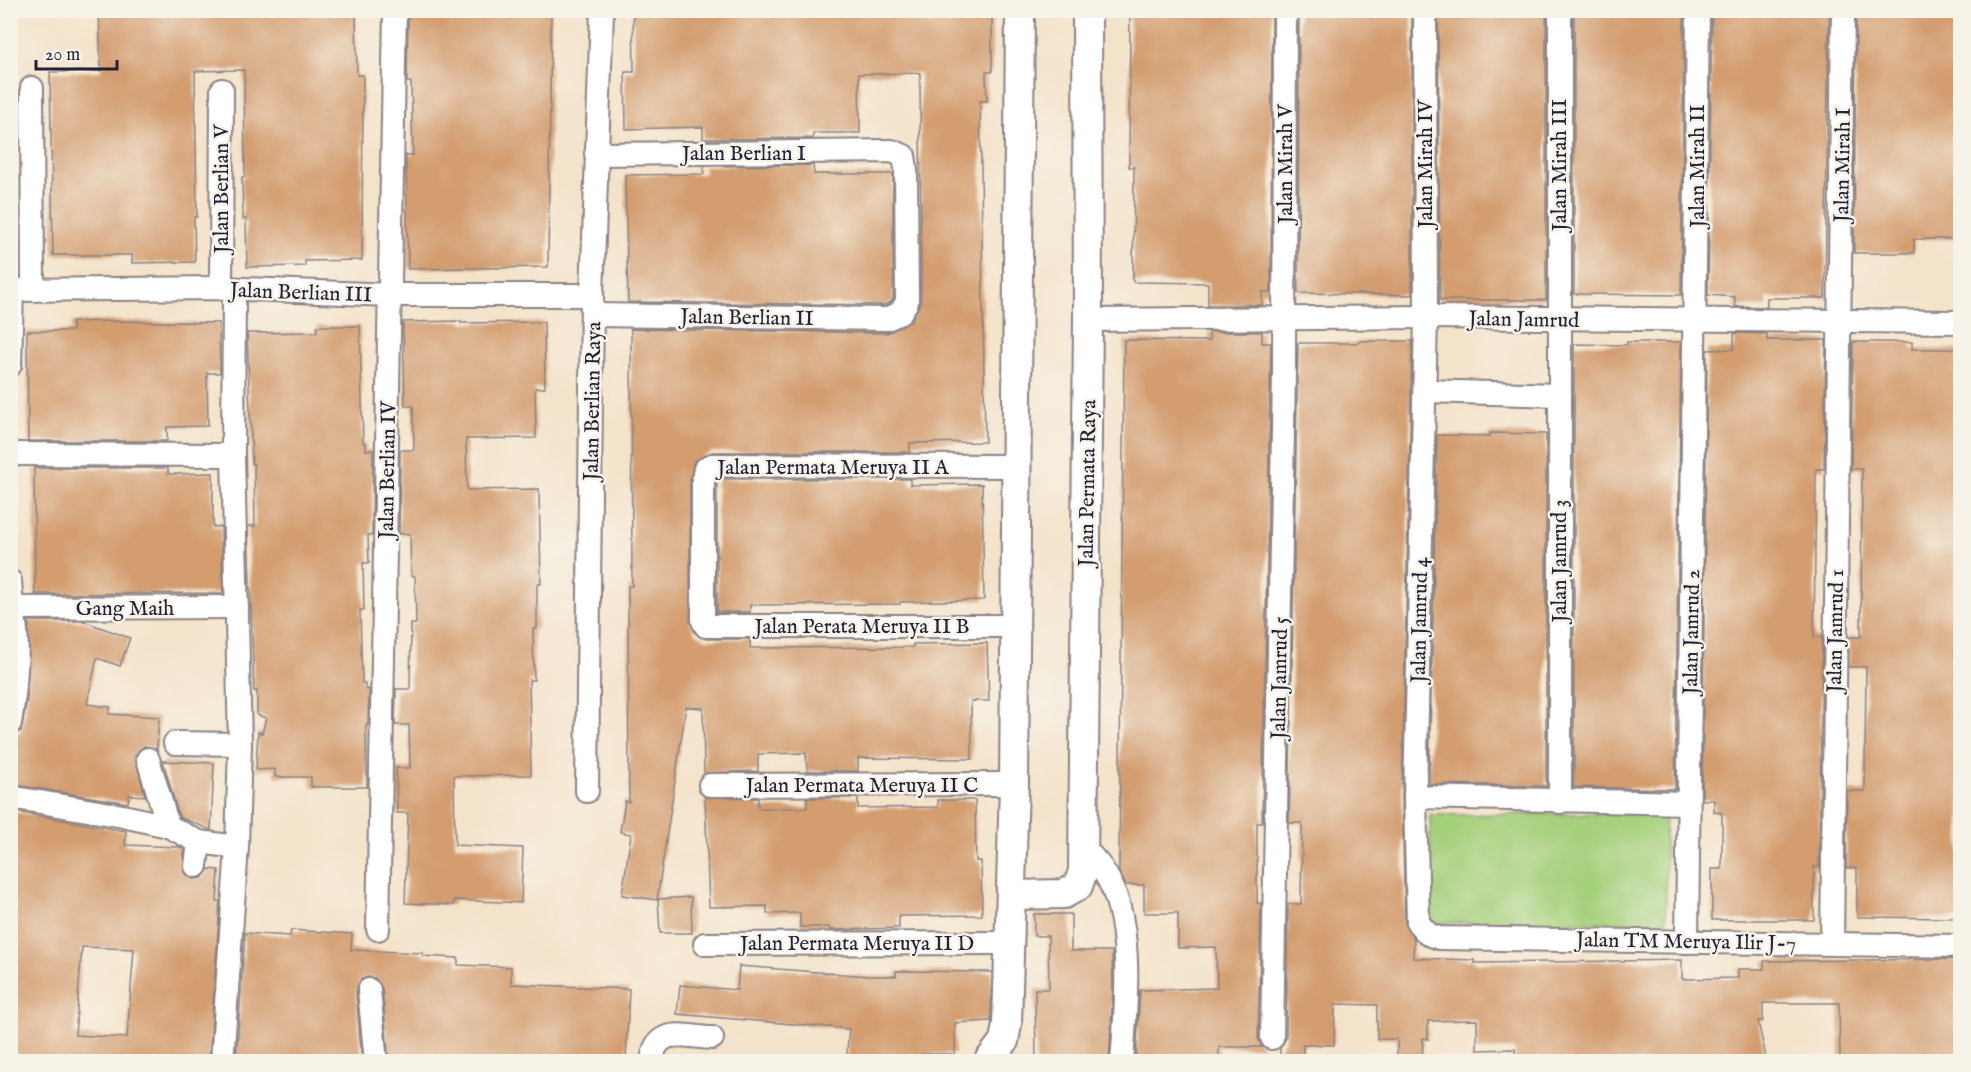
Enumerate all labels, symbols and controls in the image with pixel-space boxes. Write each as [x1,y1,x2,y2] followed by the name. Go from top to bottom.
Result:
[36,33,117,71] scale bar
[45,44,80,67] text: 20 m
[1413,99,1440,230] street label: Jalan Mirah IV
[1547,99,1574,233] street label: Jalan Mirah III
[1273,103,1300,226] street label: Jalan Mirah V
[1685,104,1712,230] street label: Jalan Mirah II
[1829,107,1858,225] street label: Jalan Mirah I
[209,123,236,255] street label: Jalan Berlian V
[680,141,806,168] street label: Jalan Berlian I
[227,277,373,309] street label: Jalan Berlian III
[678,304,814,333] street label: Jalan Berlian II
[1466,306,1580,335] street label: Jalan Jamrud
[579,320,608,483] street label: Jalan Berlian Raya
[1074,398,1103,569] street label: Jalan Permata Raya
[374,400,403,541] street label: Jalan Berlian IV
[715,455,950,482] street label: Jalan Permata Meruya II A
[1547,499,1574,625] street label: Jalan Jamrud 3
[1406,556,1435,685] street label: Jalan Jamrud 4
[1678,569,1707,697] street label: Jalan Jamrud 2
[1822,569,1851,695] street label: Jalan Jamrud 1
[76,596,174,623] street label: Gang Maih
[752,614,970,641] street label: Jalan Perata Meruya II B
[1266,616,1295,742] street label: Jalan Jamrud 5
[744,773,978,800] street label: Jalan Permata Meruya II C
[1574,927,1796,958] street label: Jalan TM Meruya Ilir J-7
[738,931,974,958] street label: Jalan Permata Meruya II D

